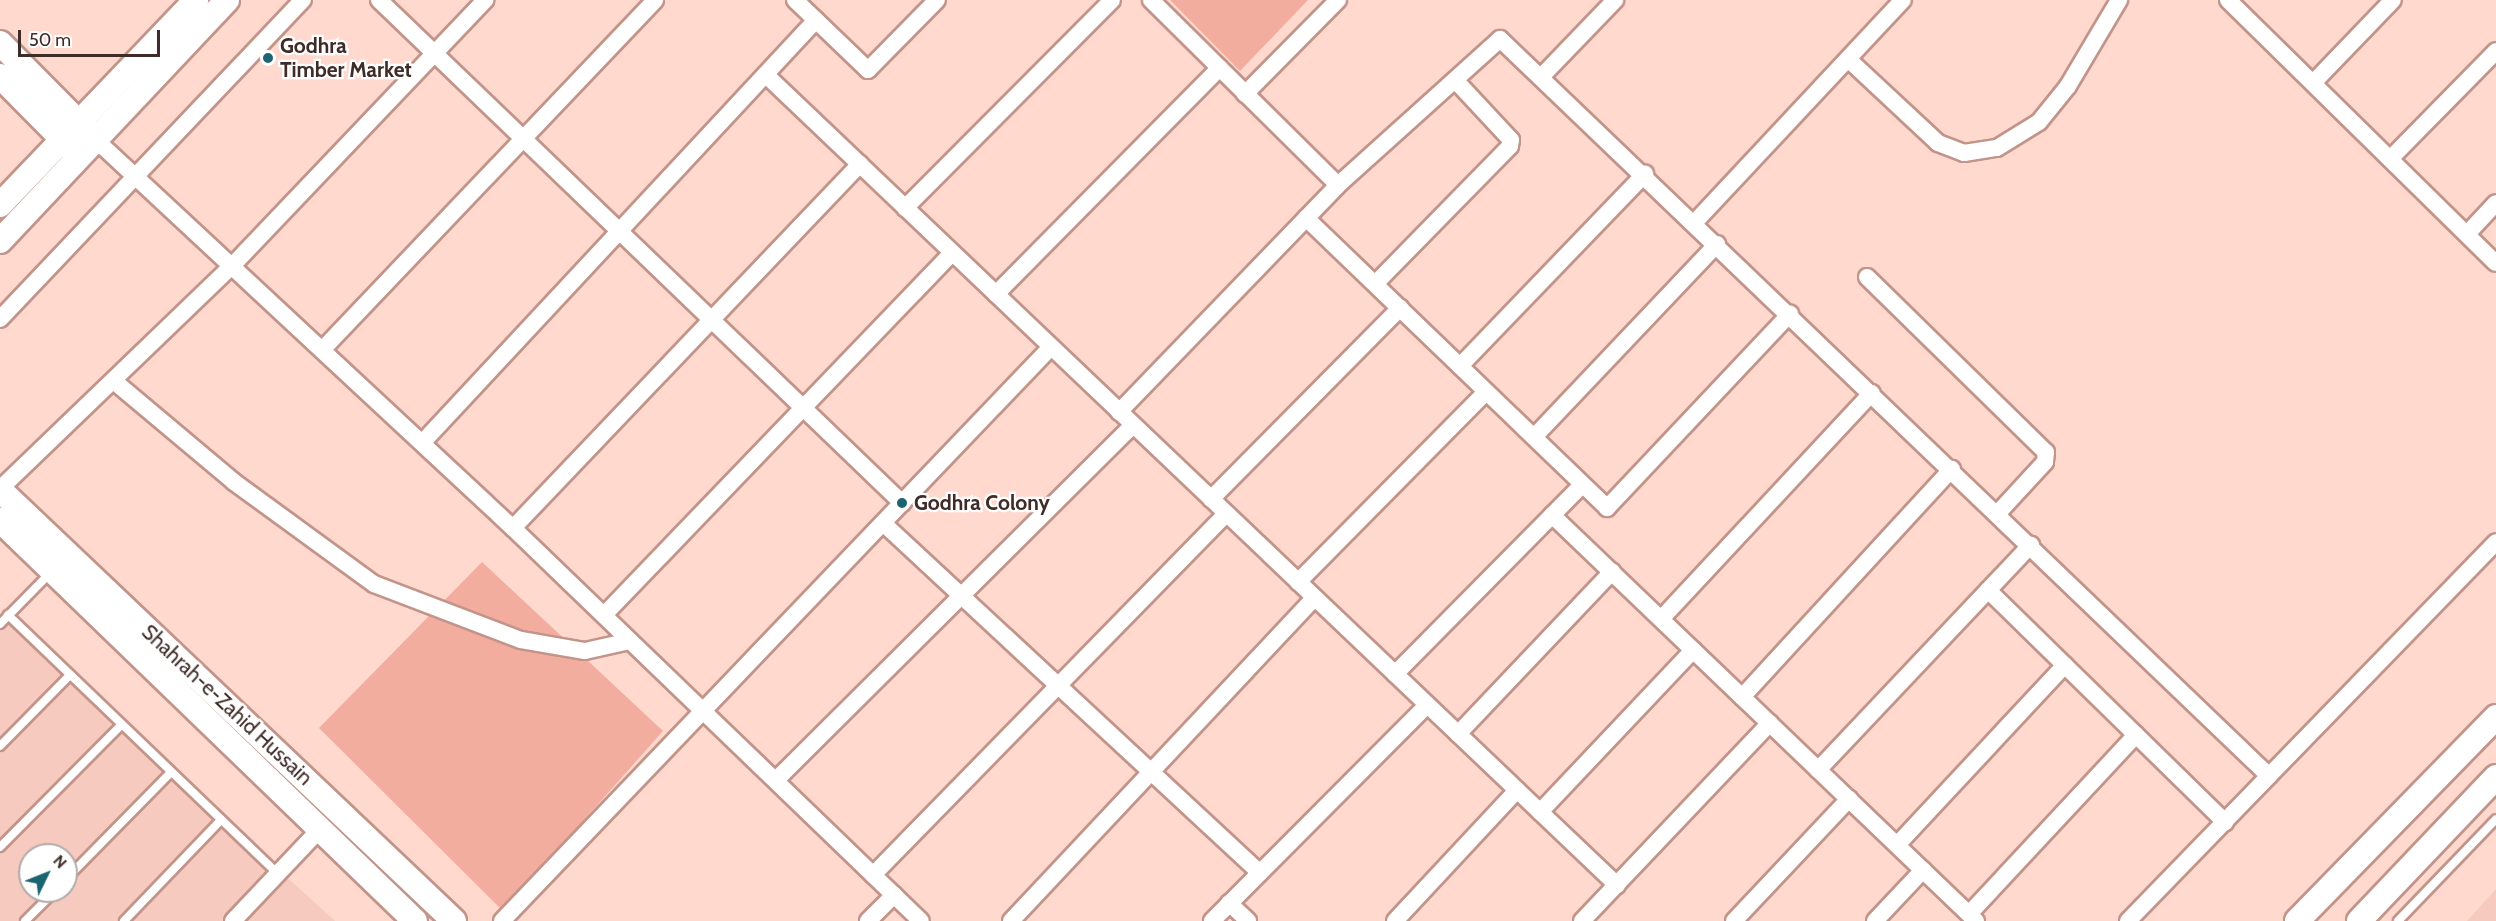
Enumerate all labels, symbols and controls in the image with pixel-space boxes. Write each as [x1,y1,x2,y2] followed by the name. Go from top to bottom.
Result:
[21,18,164,56] scale bar
[29,29,71,51] text: 50 m
[280,33,412,83] place label: Godhra Timber Market
[261,51,275,65] marker: Godhra Timber Market
[914,490,1050,516] place label: Godhra Colony
[895,496,909,510] marker: Godhra Colony
[137,619,317,791] street label: Shahrah-e-Zahid Hussain
[18,843,78,903] north arrow
[49,851,71,872] text: N

